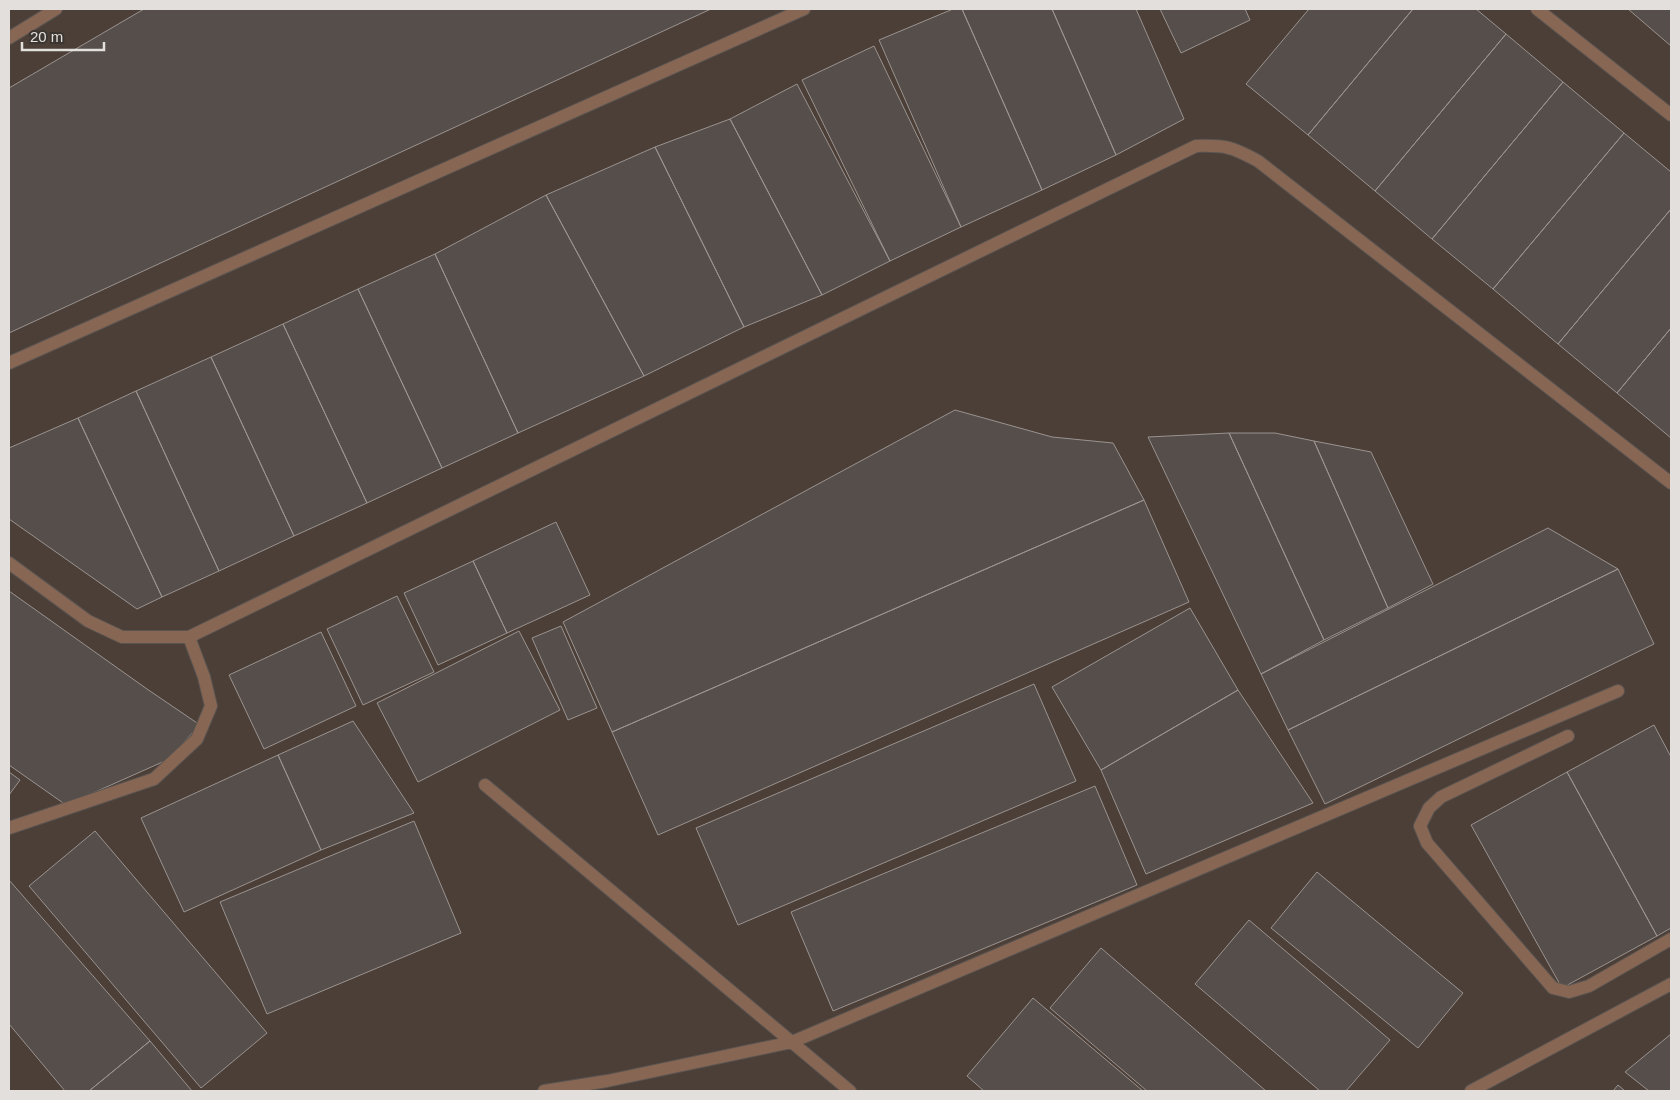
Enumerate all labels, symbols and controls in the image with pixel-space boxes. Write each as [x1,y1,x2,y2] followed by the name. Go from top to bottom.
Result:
[22,20,105,52] scale bar
[30,28,63,45] text: 20 m

